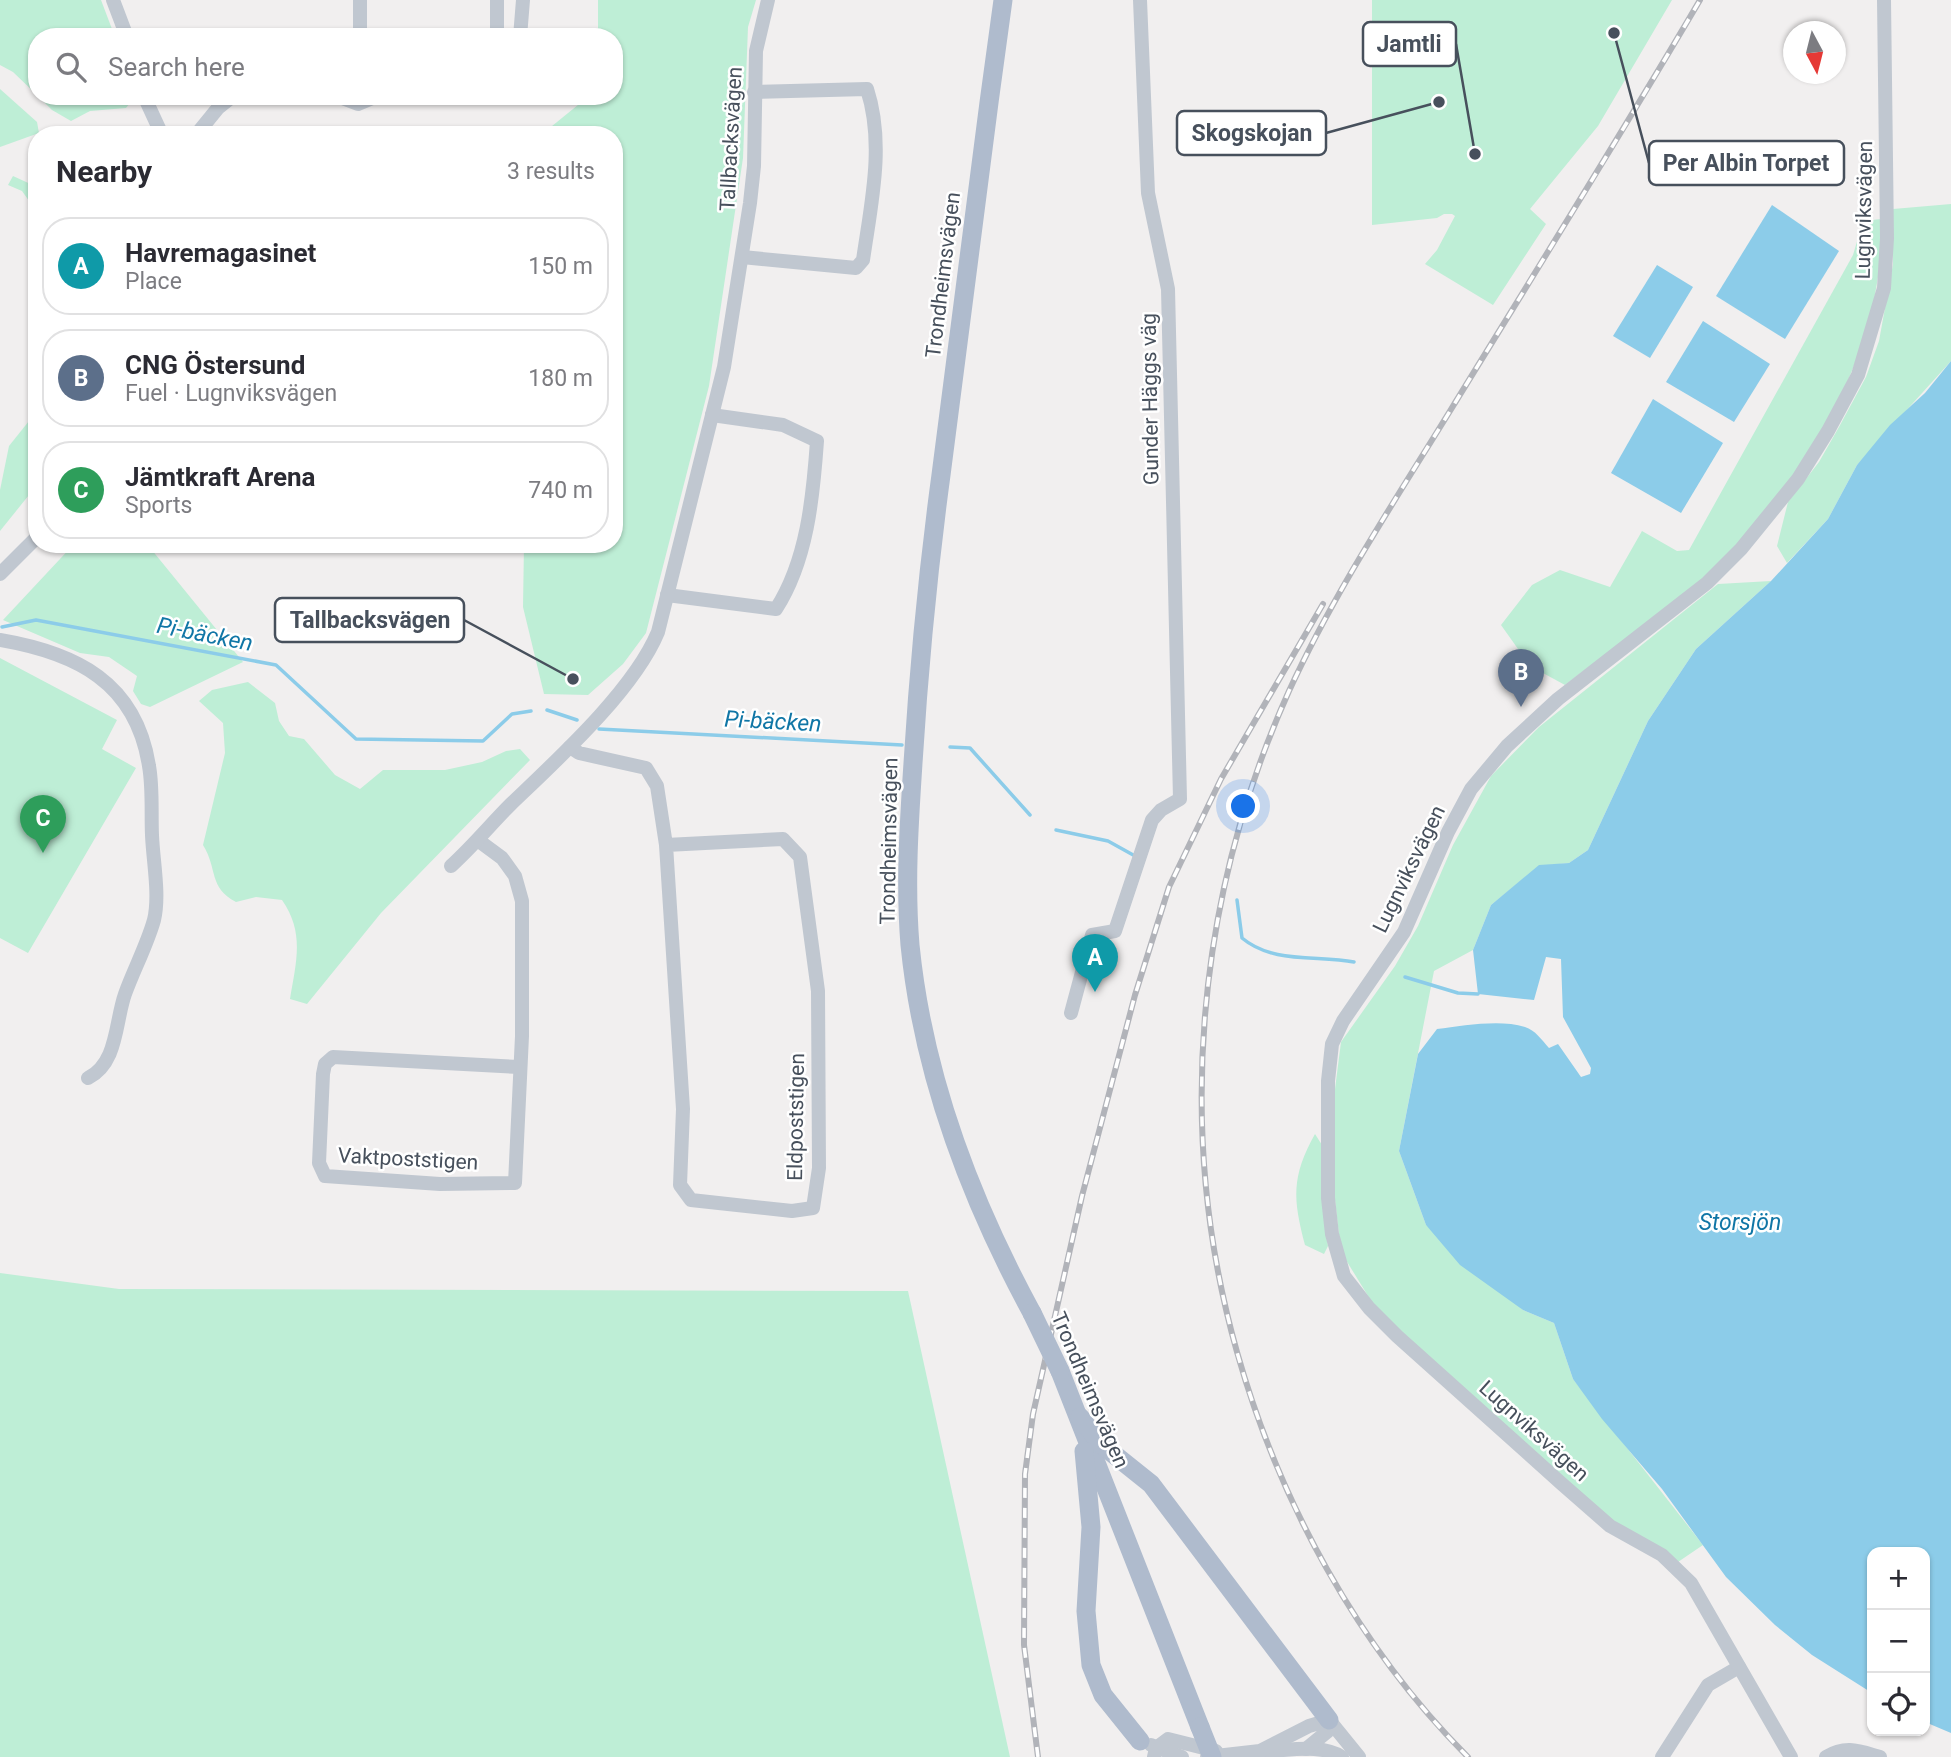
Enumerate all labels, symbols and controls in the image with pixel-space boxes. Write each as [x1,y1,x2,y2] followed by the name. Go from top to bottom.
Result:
[1783,21,1846,84] north arrow
[1363,22,1456,66] callout: Jamtli
[28,28,623,105] search box
[1376,31,1442,58] text: Jamtli
[52,48,90,86] icon: search
[108,52,245,82] text: Search here
[715,66,747,212] street label: Tallbacksvägen
[1177,111,1326,155] callout: Skogskojan
[1192,120,1312,147] text: Skogskojan
[1649,141,1844,185] callout: Per Albin Torpet
[1851,141,1877,279] street label: Lugnviksvägen
[1663,150,1830,177] text: Per Albin Torpet
[56,154,152,189] text: Nearby
[507,158,595,185] text: 3 results
[921,191,965,359] street label: Trondheimsvägen
[125,238,316,268] text: Havremagasinet
[73,253,89,280] text: A
[528,253,593,280] text: 150 m
[125,268,182,295] text: Place
[1137,313,1163,485] street label: Gunder Häggs väg
[125,350,305,380] text: CNG Östersund
[74,365,88,392] text: B
[528,365,593,392] text: 180 m
[125,380,337,407] text: Fuel · Lugnviksvägen
[125,462,316,492] text: Jämtkraft Arena
[73,477,89,504] text: C
[528,477,593,504] text: 740 m
[125,492,192,519] text: Sports
[275,598,464,642] callout: Tallbacksvägen
[290,607,450,634] text: Tallbacksvägen
[155,612,255,657] water label: Pi-bäcken
[1498,649,1544,707] pin: B
[724,705,822,738] water label: Pi-bäcken
[876,757,902,925] street label: Trondheimsvägen
[1226,789,1260,823] your location
[20,795,66,853] pin: C
[1368,801,1450,937] street label: Lugnviksvägen
[1072,934,1118,992] pin: A
[783,1053,809,1181] street label: Eldpoststigen
[337,1143,479,1175] street label: Vaktpoststigen
[1699,1209,1781,1236] water label: Storsjön
[1046,1308,1134,1472] street label: Trondheimsvägen
[1474,1376,1594,1486] street label: Lugnviksvägen
[1867,1547,1930,1736] map controls
[1867,1547,1930,1610] button: +
[1867,1610,1930,1673] button: −
[1867,1673,1930,1736] button: locate

